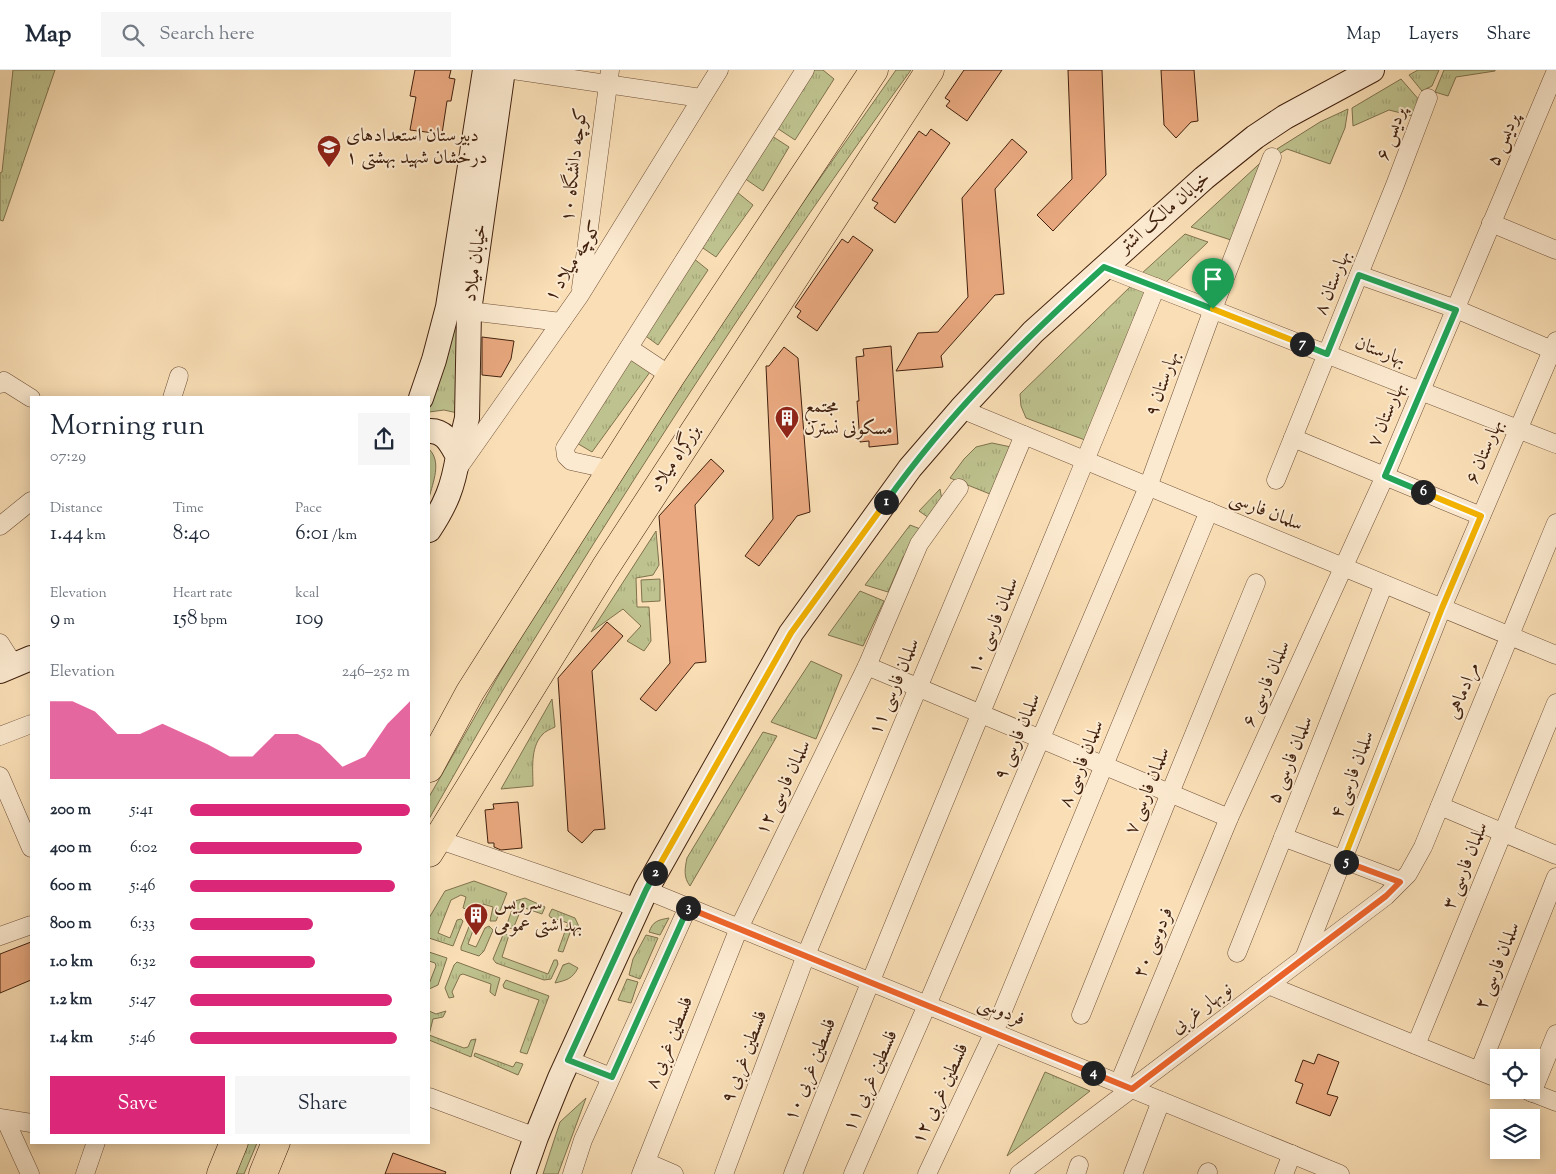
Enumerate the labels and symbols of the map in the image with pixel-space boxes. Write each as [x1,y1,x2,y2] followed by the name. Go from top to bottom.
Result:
[1370,102,1415,165] street label: پردیس ۶
[554,106,595,224] street label: کوچه دانشگاه ۱۰
[1481,108,1528,171] street label: پردیس ۵
[346,123,487,172] place label: دبیرستان استعدادهای درخشان شهید بهشتی ۱
[316,134,342,168] school or university icon: دبیرستان استعدادهای درخشان شهید بهشتی ۱
[1112,165,1217,262] street label: خیابان مالک اشتر
[539,216,609,308] street label: کوچه میلاد ۱
[457,222,495,304] street label: خیابان میلاد
[1308,246,1358,320] street label: بهارستان ۸
[1192,258,1234,309] pin
[1351,330,1409,374] street label: بهارستان
[1290,332,1314,356] pin: 7
[1139,348,1187,420] street label: بهارستان ۹
[1361,378,1413,452] street label: بهارستان ۷
[804,394,893,443] place label: مجتمع مسکونی نسترن
[774,405,800,439] building icon: مجتمع مسکونی نسترن
[1459,415,1511,489] street label: بهارستان ۶
[643,419,708,498] street label: بزرگراه میلاد
[1410,480,1436,504] pin: 6
[1225,485,1307,539] street label: سلمان فارسی
[874,490,898,514] pin: 1
[961,573,1027,679] street label: سلمان فارسی ۱۰
[862,634,928,740] street label: سلمان فارسی ۱۱
[1236,636,1298,732] street label: سلمان فارسی ۶
[1440,658,1488,724] street label: مرادماهی
[988,689,1048,785] street label: سلمان فارسی ۹
[1261,712,1321,808] street label: سلمان فارسی ۵
[1052,716,1112,812] street label: سلمان فارسی ۸
[1324,727,1382,823] street label: سلمان فارسی ۴
[749,736,819,840] street label: سلمان فارسی ۱۲
[1118,743,1178,839] street label: سلمان فارسی ۷
[1436,818,1496,914] street label: سلمان فارسی ۳
[1334,850,1358,874] pin: 5
[642,860,668,886] pin: 2
[494,891,582,940] place label: سرویس بهداشتی عمومی
[676,896,700,920] pin: 3
[463,902,489,936] building icon: سرویس بهداشتی عمومی
[1127,903,1181,983] street label: فردوسی ۲۰
[1468,918,1528,1014] street label: سلمان فارسی ۲
[1165,977,1239,1041] street label: نوبهار غربی
[973,990,1029,1034] street label: فردوسی
[639,993,701,1093] street label: فلسطین غربی ۸
[715,1006,775,1108] street label: فلسطین غربی ۹
[778,1014,844,1126] street label: فلسطین غربی ۱۰
[836,1026,906,1136] street label: فلسطین غربی ۱۱
[906,1039,976,1149] street label: فلسطین غربی ۱۲
[1080,1060,1106,1086] pin: 4

